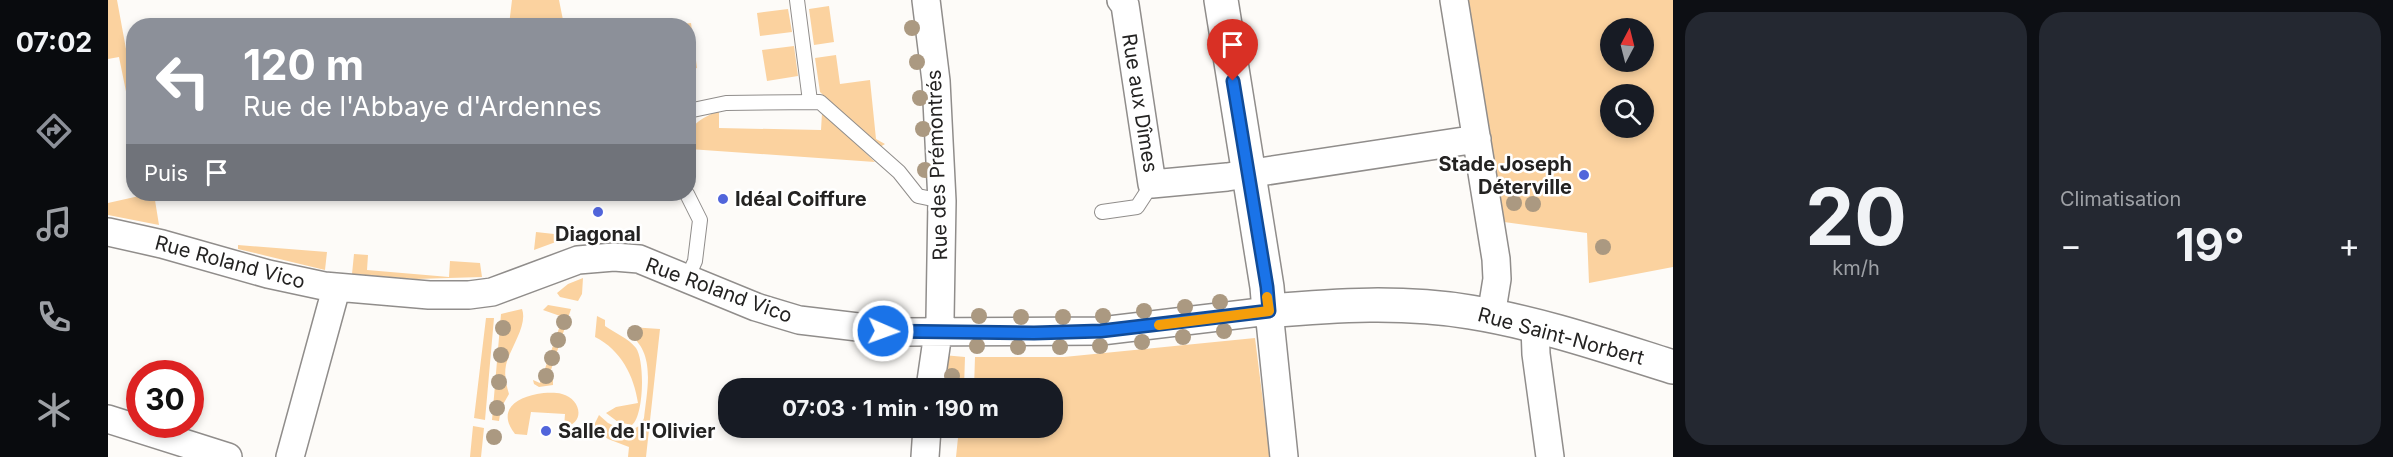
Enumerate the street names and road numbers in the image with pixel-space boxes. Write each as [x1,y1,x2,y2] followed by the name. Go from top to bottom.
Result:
[1117,32,1163,174] street label: Rue aux Dîmes
[922,69,952,261] street label: Rue des Prémontrés
[152,230,308,294] street label: Rue Roland Vico
[642,252,796,328] street label: Rue Roland Vico
[1475,302,1647,370] street label: Rue Saint-Norbert

